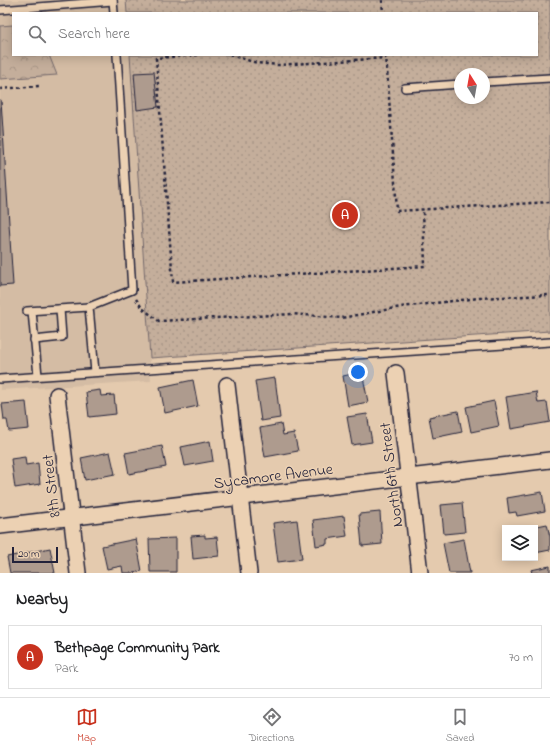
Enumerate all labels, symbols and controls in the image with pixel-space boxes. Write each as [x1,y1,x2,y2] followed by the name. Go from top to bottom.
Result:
[12,12,538,56] search box
[26,23,48,45] icon: search
[58,23,130,45] text: Search here
[454,68,490,104] north arrow
[332,200,358,230] pin: A
[348,362,368,382] your location
[374,420,410,529] street label: North 6th Street
[36,452,68,519] street label: 8th Street
[212,458,335,496] street label: Sycamore Avenue
[502,525,538,561] map controls
[502,525,538,561] button: layers
[12,545,58,564] scale bar
[18,546,40,562] text: 20 m
[16,587,68,612] text: Nearby
[55,637,220,659] text: Bethpage Community Park
[26,648,34,667] text: A
[509,648,533,667] text: 70 m
[55,659,79,678] text: Park
[76,706,98,746] tab: Map
[249,706,294,746] tab: Directions
[446,706,474,746] tab: Saved

